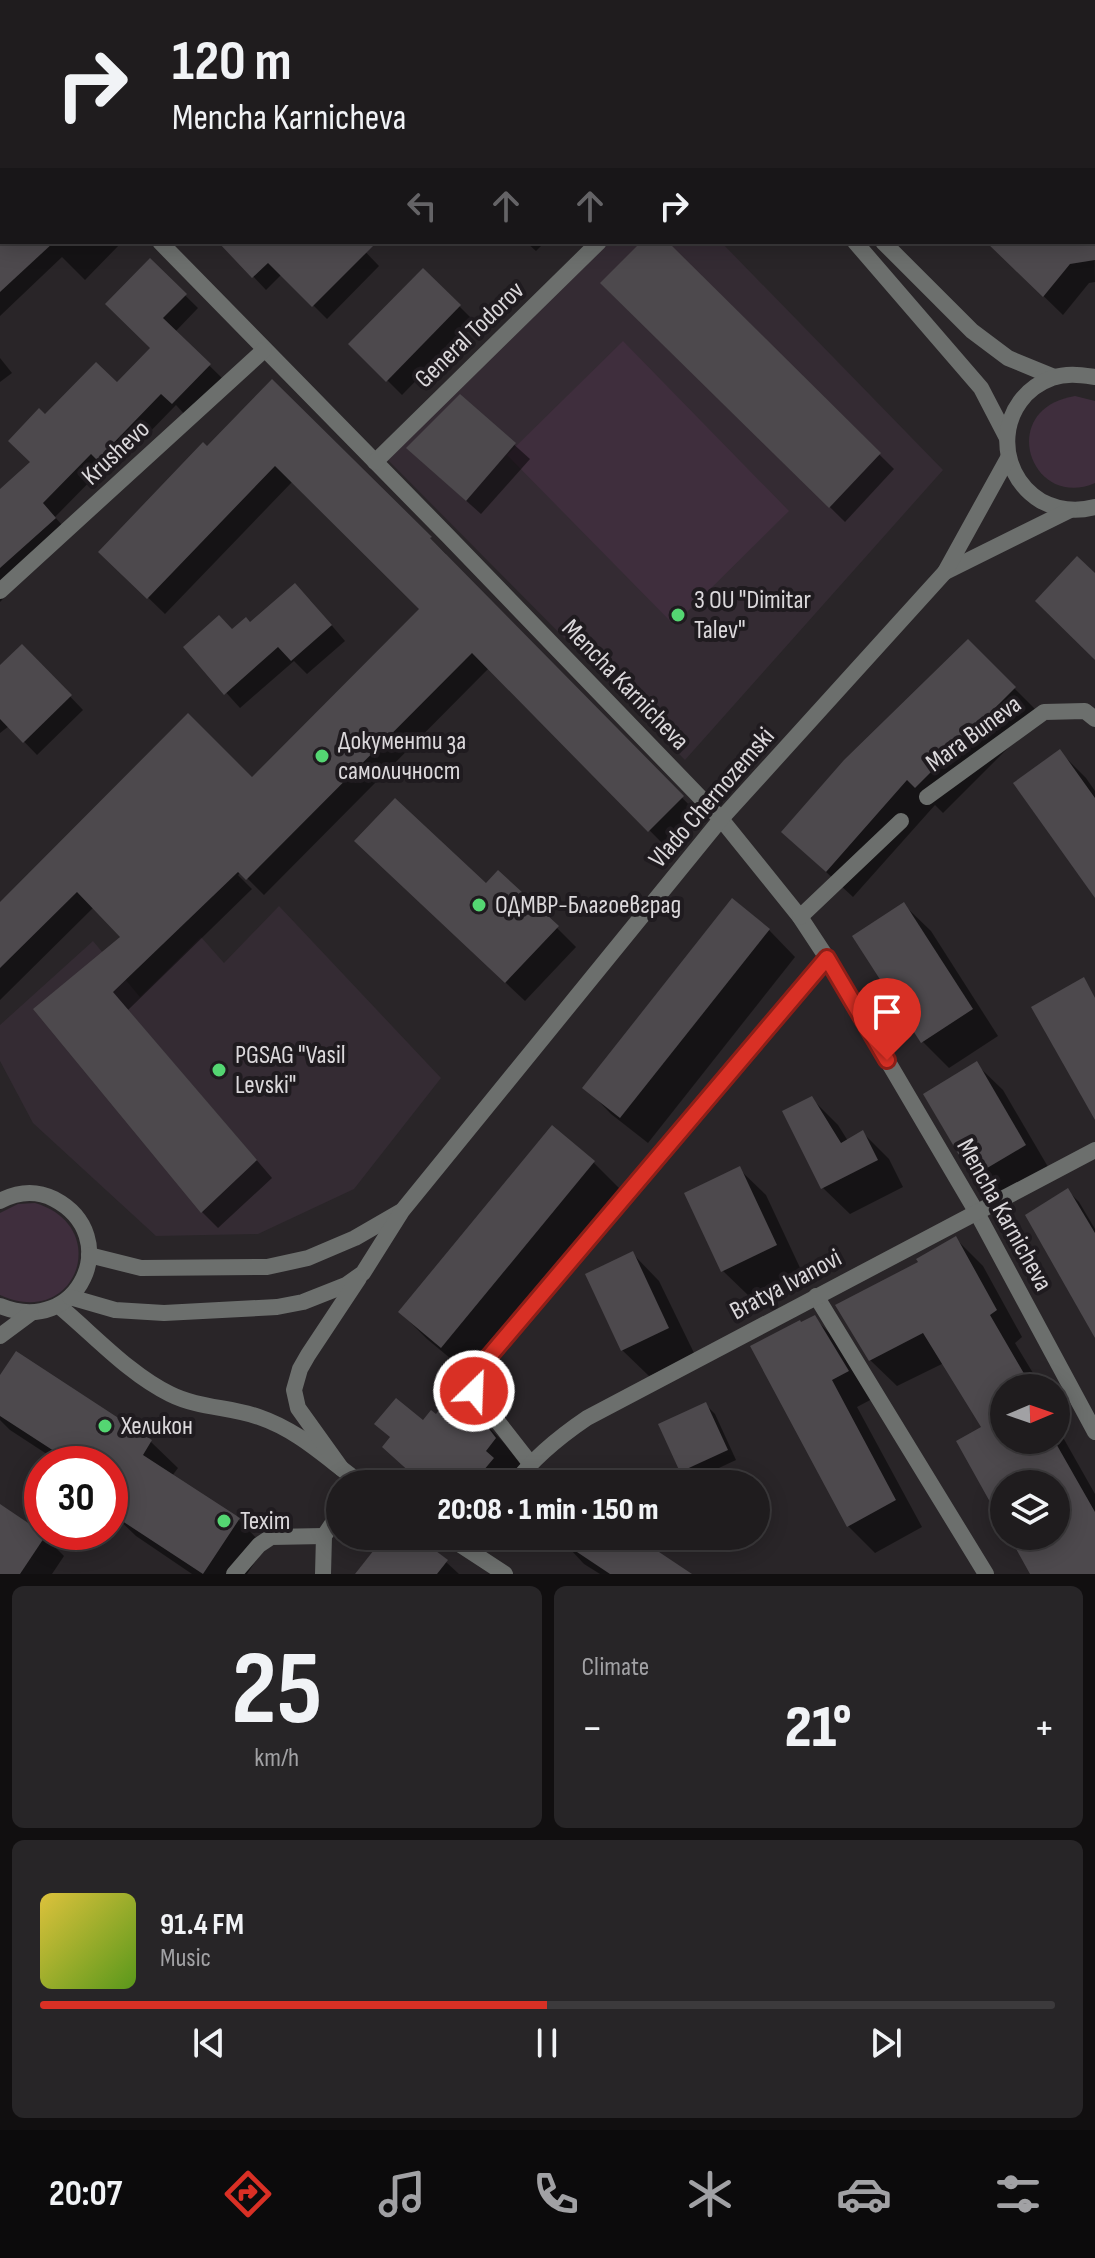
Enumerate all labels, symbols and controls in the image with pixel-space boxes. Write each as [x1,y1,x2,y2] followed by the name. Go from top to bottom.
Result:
[172,29,292,96] text: 120 m
[40,32,144,136] icon: right
[172,97,406,140] text: Mencha Karnicheva
[400,184,444,228] icon: left
[484,184,528,228] icon: ahead
[568,184,612,228] icon: ahead
[652,184,696,228] icon: right
[409,275,531,395] street label: General Todorov
[76,414,156,492] street label: Krushevo
[694,585,811,646] place label: 3 OU "Dimitar Talev"
[669,606,687,624] marker: 3 OU "Dimitar Talev"
[555,613,695,757] street label: Mencha Karnicheva
[920,689,1028,779] street label: Mara Buneva
[643,721,781,875] street label: Vlado Chernozemski
[338,726,466,787] place label: Документи за самоличност
[313,747,331,765] marker: Документи за самоличност
[495,890,681,921] place label: ОДМВР-Благоевград
[470,896,488,914] marker: ОДМВР-Благоевград
[853,978,921,1060] pin
[865,990,909,1034] icon: arrive
[235,1040,346,1101] place label: PGSAG "Vasil Levski"
[210,1061,228,1079] marker: PGSAG "Vasil Levski"
[949,1133,1059,1297] street label: Mencha Karnicheva
[725,1243,847,1327] street label: Bratya Ivanovi
[432,1349,516,1433] position arrow
[990,1374,1070,1454] north arrow
[990,1374,1070,1550] map controls
[120,1411,193,1442] place label: Хеликон
[96,1417,114,1435] marker: Хеликон
[24,1446,128,1550] speed limit sign: 30
[990,1470,1070,1550] button: layers
[438,1492,658,1528] text: 20:08 · 1 min · 150 m
[240,1506,290,1537] place label: Texim
[215,1512,233,1530] marker: Texim
[231,1628,322,1753] text: 25
[582,1652,649,1683] text: Climate
[785,1692,852,1764] text: 21°
[582,1702,603,1755] text: −
[1033,1702,1055,1755] text: +
[254,1743,299,1774] text: km/h
[160,1907,244,1943] text: 91.4 FM
[160,1943,211,1974] text: Music
[187,2021,231,2065] icon: previous
[525,2021,569,2065] icon: pause
[864,2021,908,2065] icon: next
[220,2166,276,2222] icon: directions
[374,2166,430,2222] icon: music
[528,2166,584,2222] icon: phone
[682,2166,738,2222] icon: climate
[836,2166,892,2222] icon: car
[990,2166,1046,2222] icon: filters
[49,2173,122,2216] text: 20:07

